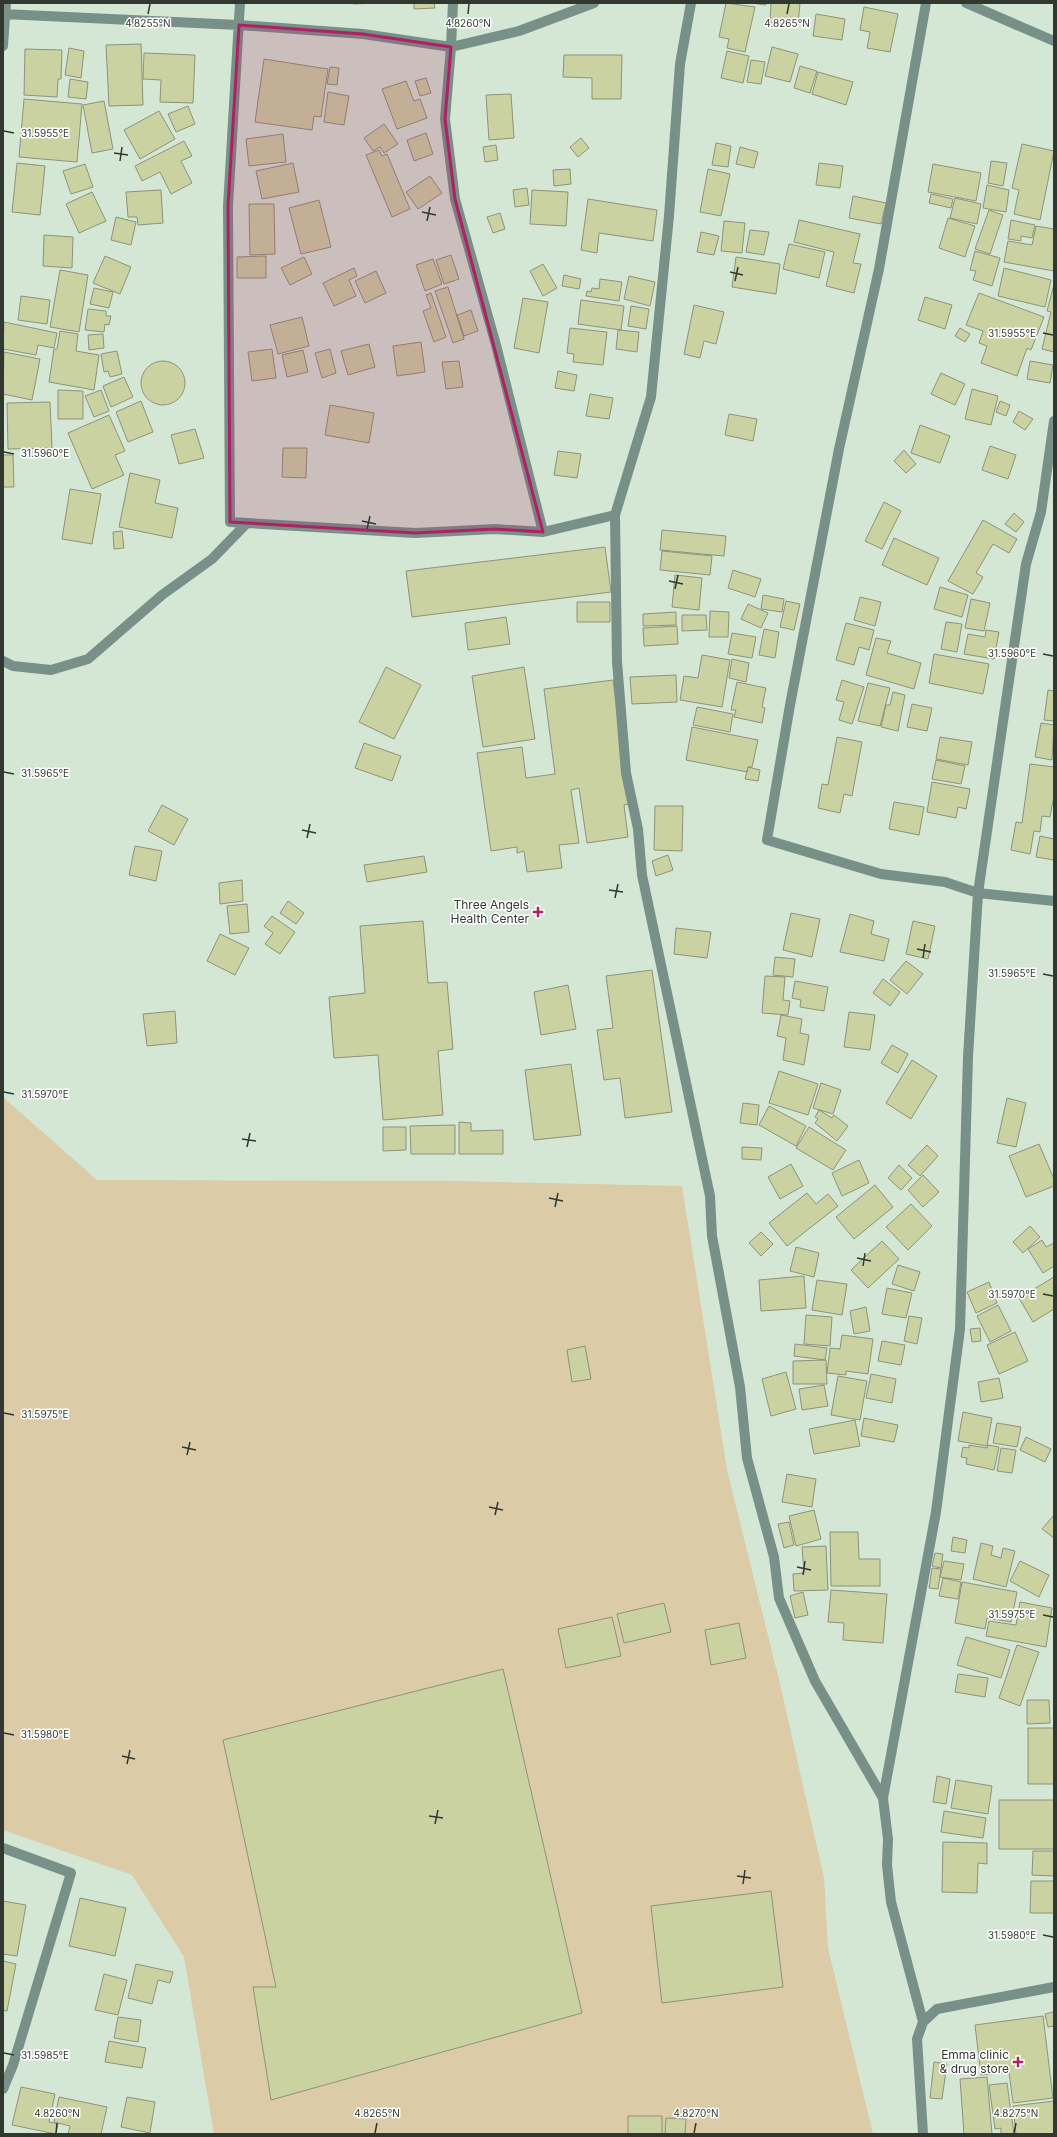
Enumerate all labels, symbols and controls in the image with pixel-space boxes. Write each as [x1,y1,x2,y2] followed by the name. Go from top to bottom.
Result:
[125,17,171,29] text: 4.8255°N
[445,17,491,29] text: 4.8260°N
[764,17,810,29] text: 4.8265°N
[21,127,69,139] text: 31.5955°E
[988,327,1036,339] text: 31.5955°E
[21,447,69,459] text: 31.5960°E
[988,647,1036,659] text: 31.5960°E
[21,767,69,779] text: 31.5965°E
[451,897,529,926] place label: Three Angels Health Center
[532,906,544,918] marker: Three Angels Health Center
[988,967,1036,979] text: 31.5965°E
[21,1088,69,1100] text: 31.5970°E
[988,1288,1036,1300] text: 31.5970°E
[21,1408,69,1420] text: 31.5975°E
[988,1608,1036,1620] text: 31.5975°E
[21,1728,69,1740] text: 31.5980°E
[988,1929,1036,1941] text: 31.5980°E
[940,2047,1009,2076] place label: Emma clinic & drug store
[21,2049,69,2061] text: 31.5985°E
[1012,2056,1024,2068] marker: Emma clinic & drug store
[34,2107,80,2119] text: 4.8260°N
[354,2107,400,2119] text: 4.8265°N
[674,2107,718,2119] text: 4.8270°N
[994,2107,1038,2119] text: 4.8275°N

